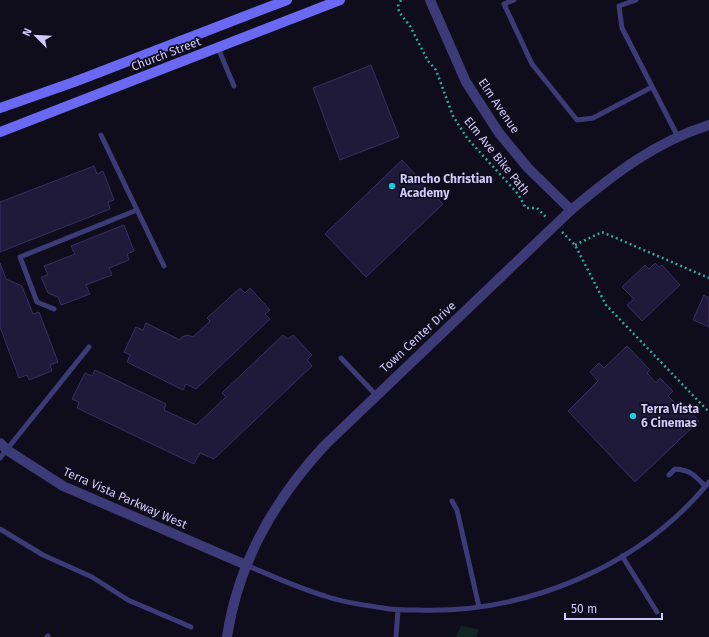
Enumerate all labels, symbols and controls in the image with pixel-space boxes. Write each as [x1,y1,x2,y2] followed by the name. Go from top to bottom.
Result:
[16,16,56,56] north arrow
[20,26,35,38] text: N
[129,34,203,74] street label: Church Street
[476,76,522,136] street label: Elm Avenue
[461,114,533,198] street label: Elm Ave Bike Path
[399,172,493,200] place label: Rancho Christian Academy
[387,181,397,191] marker: Rancho Christian Academy
[377,298,459,376] street label: Town Center Drive
[641,402,700,430] place label: Terra Vista 6 Cinemas
[628,411,638,421] marker: Terra Vista 6 Cinemas
[61,464,190,532] street label: Terra Vista Parkway West
[565,595,662,621] scale bar
[571,602,597,616] text: 50 m

